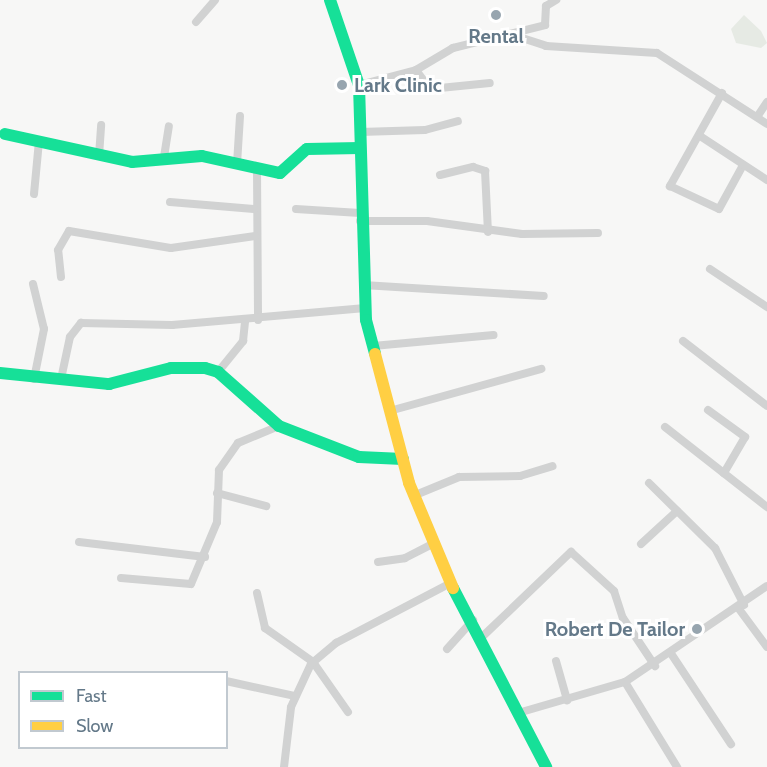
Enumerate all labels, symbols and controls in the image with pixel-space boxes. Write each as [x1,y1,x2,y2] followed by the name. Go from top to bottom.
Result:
[489,8,503,22] marker: Rental
[468,24,524,48] place label: Rental
[354,73,442,97] place label: Lark Clinic
[335,78,349,92] marker: Lark Clinic
[545,617,685,641] place label: Robert De Tailor
[690,622,704,636] marker: Robert De Tailor
[18,671,228,749] legend
[76,685,107,707] text: Fast
[76,715,113,737] text: Slow

